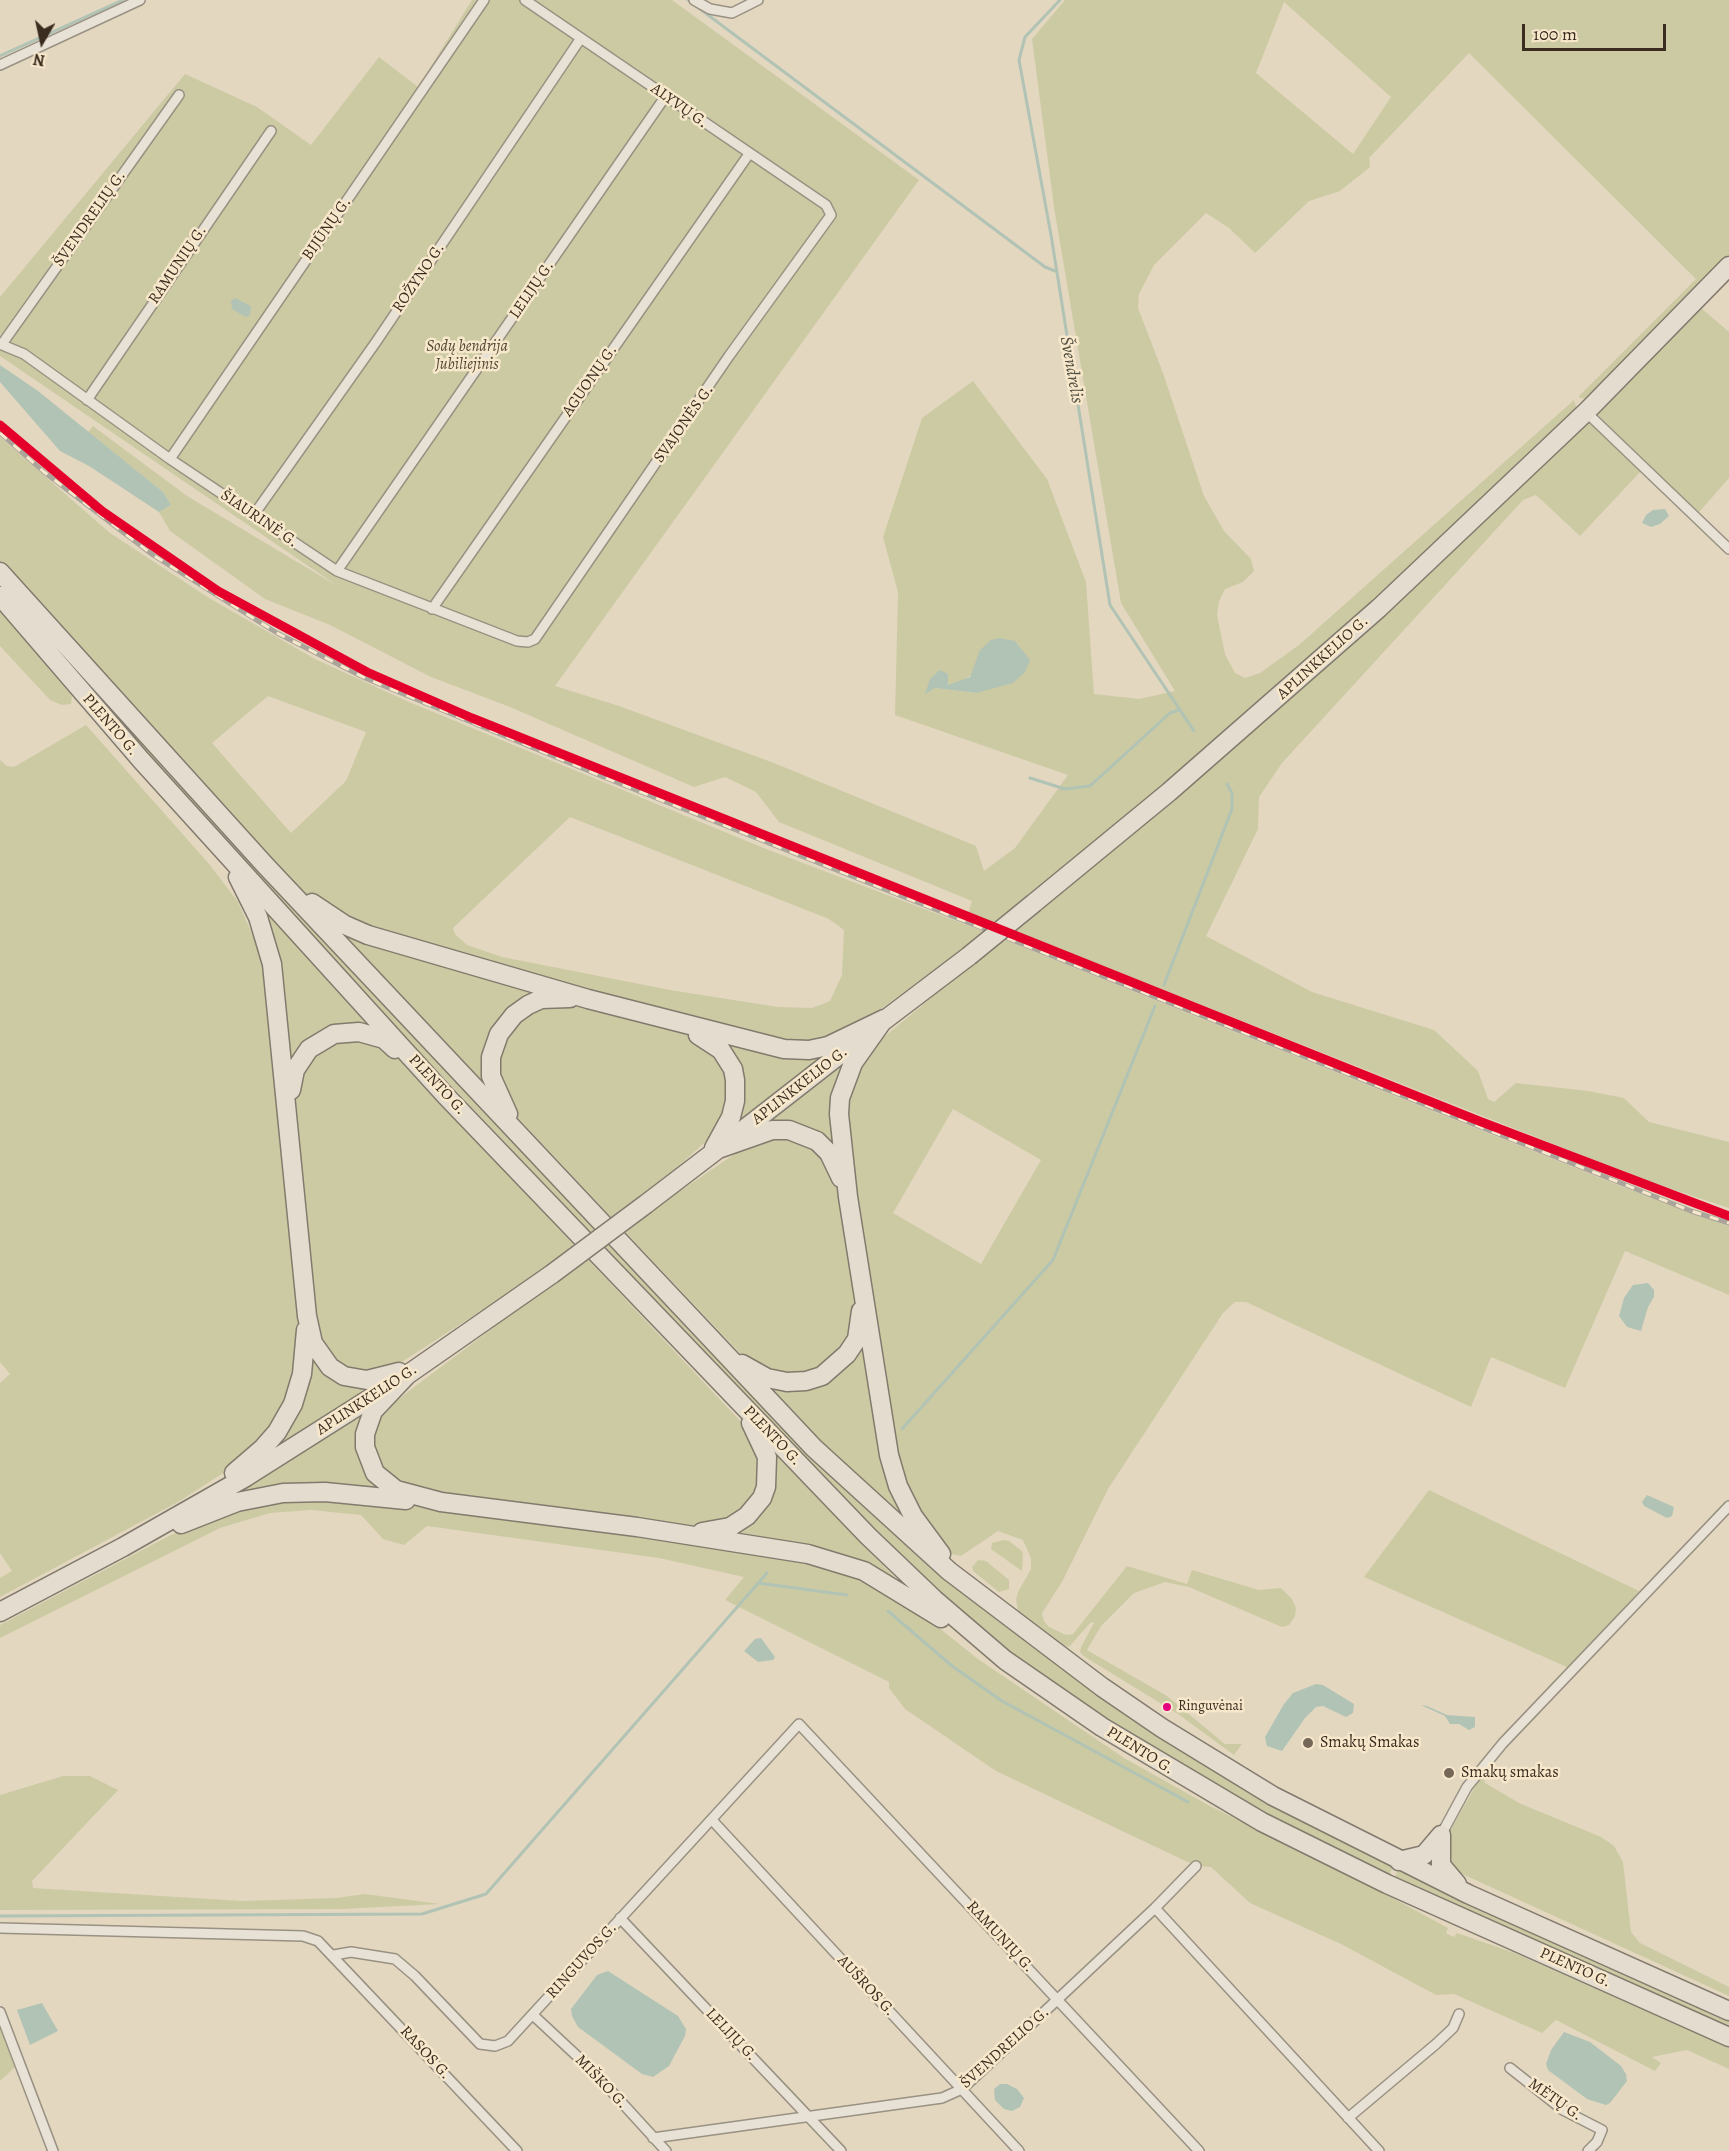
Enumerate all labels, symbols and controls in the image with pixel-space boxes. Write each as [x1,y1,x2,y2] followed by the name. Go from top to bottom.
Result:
[12,12,72,72] north arrow
[1525,12,1669,50] scale bar
[1533,22,1577,46] text: 100 m
[32,48,47,72] text: N
[647,79,711,133] street label: ALYVŲ G.
[50,167,130,271] street label: ŠVENDRELIŲ G.
[298,194,356,264] street label: BIJŪNŲ G.
[145,222,211,308] street label: RAMUNIŲ G.
[389,240,449,316] street label: ROŽYNO G.
[506,257,558,323] street label: LELIJŲ G.
[1054,335,1088,405] water label: Švendrelis
[426,337,508,375] park label: Sodų bendrija Jubiliejinis
[558,342,622,420] street label: AGUONŲ G.
[650,381,718,467] street label: SVAJONĖS G.
[217,486,301,552] street label: ŠIAURINĖ G.
[1273,612,1373,704] street label: APLINKKELIO G.
[78,690,142,760] street label: PLENTO G.
[748,1043,852,1129] street label: APLINKKELIO G.
[404,1051,470,1119] street label: PLENTO G.
[313,1360,421,1440] street label: APLINKKELIO G.
[739,1402,805,1470] street label: PLENTO G.
[1178,1699,1243,1715] place label: Ringuvėnai
[1161,1701,1173,1713] marker: Ringuvėnai
[1103,1723,1177,1779] street label: PLENTO G.
[1320,1733,1419,1753] place label: Smakų Smakas
[1301,1736,1315,1750] marker: Smakų Smakas
[1461,1763,1559,1783] place label: Smakų smakas
[1442,1766,1456,1780] marker: Smakų smakas
[962,1897,1038,1977] street label: RAMUNIŲ G.
[543,1919,621,2003] street label: RINGUVOS G.
[1537,1944,1613,1992] street label: PLENTO G.
[833,1951,899,2021] street label: AUŠROS G.
[957,2003,1053,2093] street label: ŠVENDRELIO G.
[701,2005,761,2065] street label: LELIJŲ G.
[396,2022,454,2084] street label: RASOS G.
[571,2051,631,2113] street label: MIŠKO G.
[1524,2075,1586,2125] street label: MĖTŲ G.

